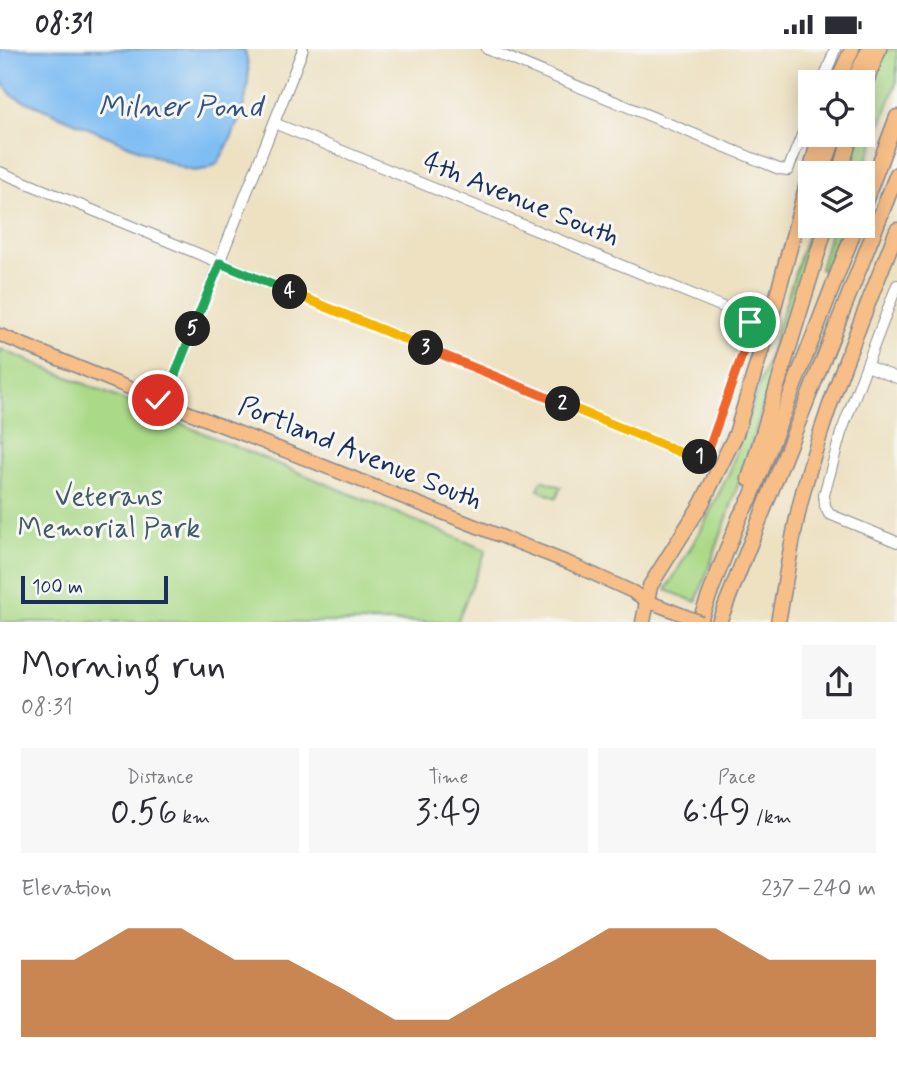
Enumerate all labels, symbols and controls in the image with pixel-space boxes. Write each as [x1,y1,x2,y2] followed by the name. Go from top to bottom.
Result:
[35,8,94,42] text: 08:31
[798,70,875,238] map controls
[798,70,875,147] button: locate
[98,88,265,127] water label: Milner Pond
[417,144,625,256] street label: 4th Avenue South
[798,161,875,238] button: layers
[272,275,308,309] pin: 4
[284,279,295,304] text: 4
[720,292,780,352] pin
[731,303,769,341] icon: arrive
[176,311,210,347] pin: 5
[187,316,198,341] text: 5
[408,331,444,365] pin: 3
[421,335,430,360] text: 3
[128,370,188,430] pin
[139,381,177,419] icon: check
[546,387,580,421] pin: 2
[233,388,487,520] street label: Portland Avenue South
[558,391,567,416] text: 2
[682,439,718,475] pin: 1
[695,444,704,469] text: 1
[18,479,200,548] park label: Veterans Memorial Park
[21,573,168,605] scale bar
[32,575,83,600] text: 100 m
[21,642,226,691] text: Morning run
[802,645,876,719] button: share
[21,693,73,723] text: 08:31
[127,765,194,790] text: Distance
[429,765,468,790] text: Time
[718,765,756,790] text: Pace
[110,790,177,836] text: 0.56
[415,790,482,836] text: 3:49
[682,790,751,836] text: 6:49
[177,805,210,830] text: km
[751,805,792,830] text: /km
[21,874,112,904] text: Elevation
[761,874,876,904] text: 237–240 m

